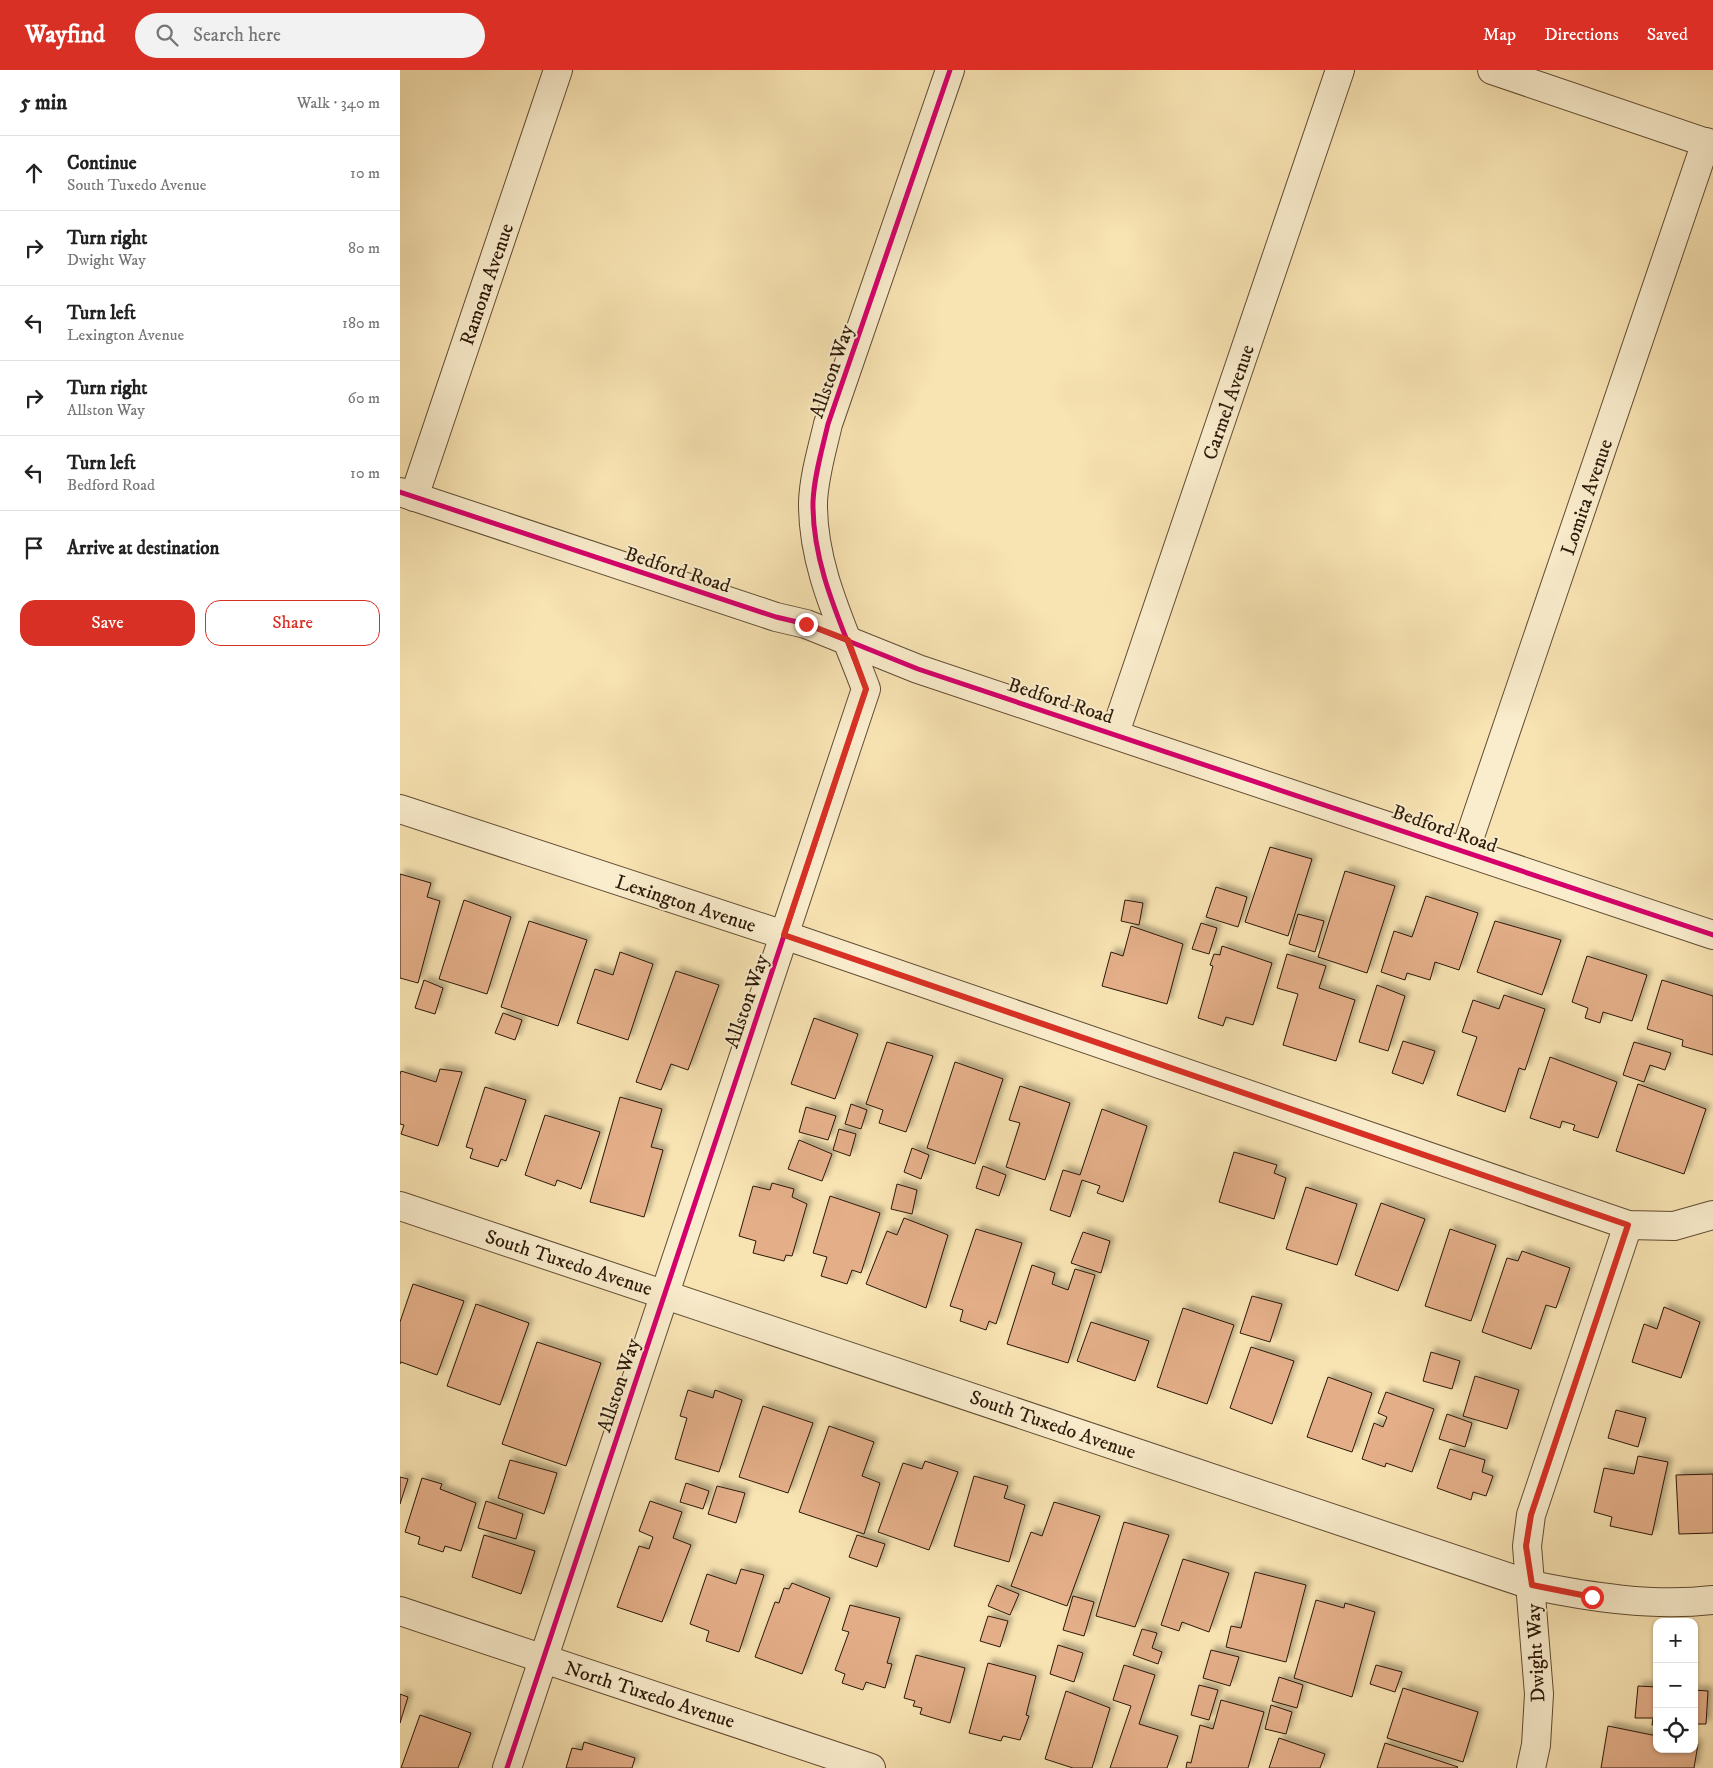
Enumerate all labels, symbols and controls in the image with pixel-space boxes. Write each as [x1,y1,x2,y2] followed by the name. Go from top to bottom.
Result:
[135,13,485,58] search box
[25,20,105,50] text: Wayfind
[153,21,181,49] icon: search
[193,24,281,47] text: Search here
[1483,24,1516,46] text: Map
[1544,24,1619,46] text: Directions
[1647,24,1688,46] text: Saved
[20,90,67,116] text: 5 min
[297,93,380,113] text: Walk · 340 m
[67,152,137,175] text: Continue
[20,159,48,187] icon: ahead
[350,163,380,183] text: 10 m
[67,175,206,195] text: South Tuxedo Avenue
[455,220,520,349] street label: Ramona Avenue
[67,227,147,250] text: Turn right
[20,234,48,262] icon: right
[348,238,380,258] text: 80 m
[67,250,146,270] text: Dwight Way
[67,302,136,325] text: Turn left
[20,309,48,337] icon: left
[342,313,380,333] text: 180 m
[805,321,860,422] street label: Allston Way
[67,325,184,345] text: Lexington Avenue
[1198,341,1261,464] street label: Carmel Avenue
[67,377,147,400] text: Turn right
[20,384,48,412] icon: right
[348,388,380,408] text: 60 m
[67,400,145,420] text: Allston Way
[1556,436,1619,559] street label: Lomita Avenue
[67,452,136,475] text: Turn left
[20,459,48,487] icon: left
[350,463,380,483] text: 10 m
[67,475,155,495] text: Bedford Road
[20,534,48,562] icon: arrive
[67,537,219,560] text: Arrive at destination
[621,542,734,599] street label: Bedford Road
[20,600,195,646] button: Save
[205,600,380,646] button: Share
[795,613,818,636] route end
[1004,673,1117,730] street label: Bedford Road
[1388,800,1501,859] street label: Bedford Road
[612,870,759,939] street label: Lexington Avenue
[720,951,775,1052] street label: Allston Way
[482,1225,655,1302] street label: South Tuxedo Avenue
[593,1335,647,1436] street label: Allston Way
[966,1385,1139,1466] street label: South Tuxedo Avenue
[1581,1586,1604,1609] route start
[1521,1603,1552,1703] street label: Dwight Way
[1653,1618,1698,1753] map controls
[1653,1618,1698,1663] button: +
[561,1656,738,1735] street label: North Tuxedo Avenue
[1653,1663,1698,1708] button: −
[1653,1708,1698,1753] button: locate

